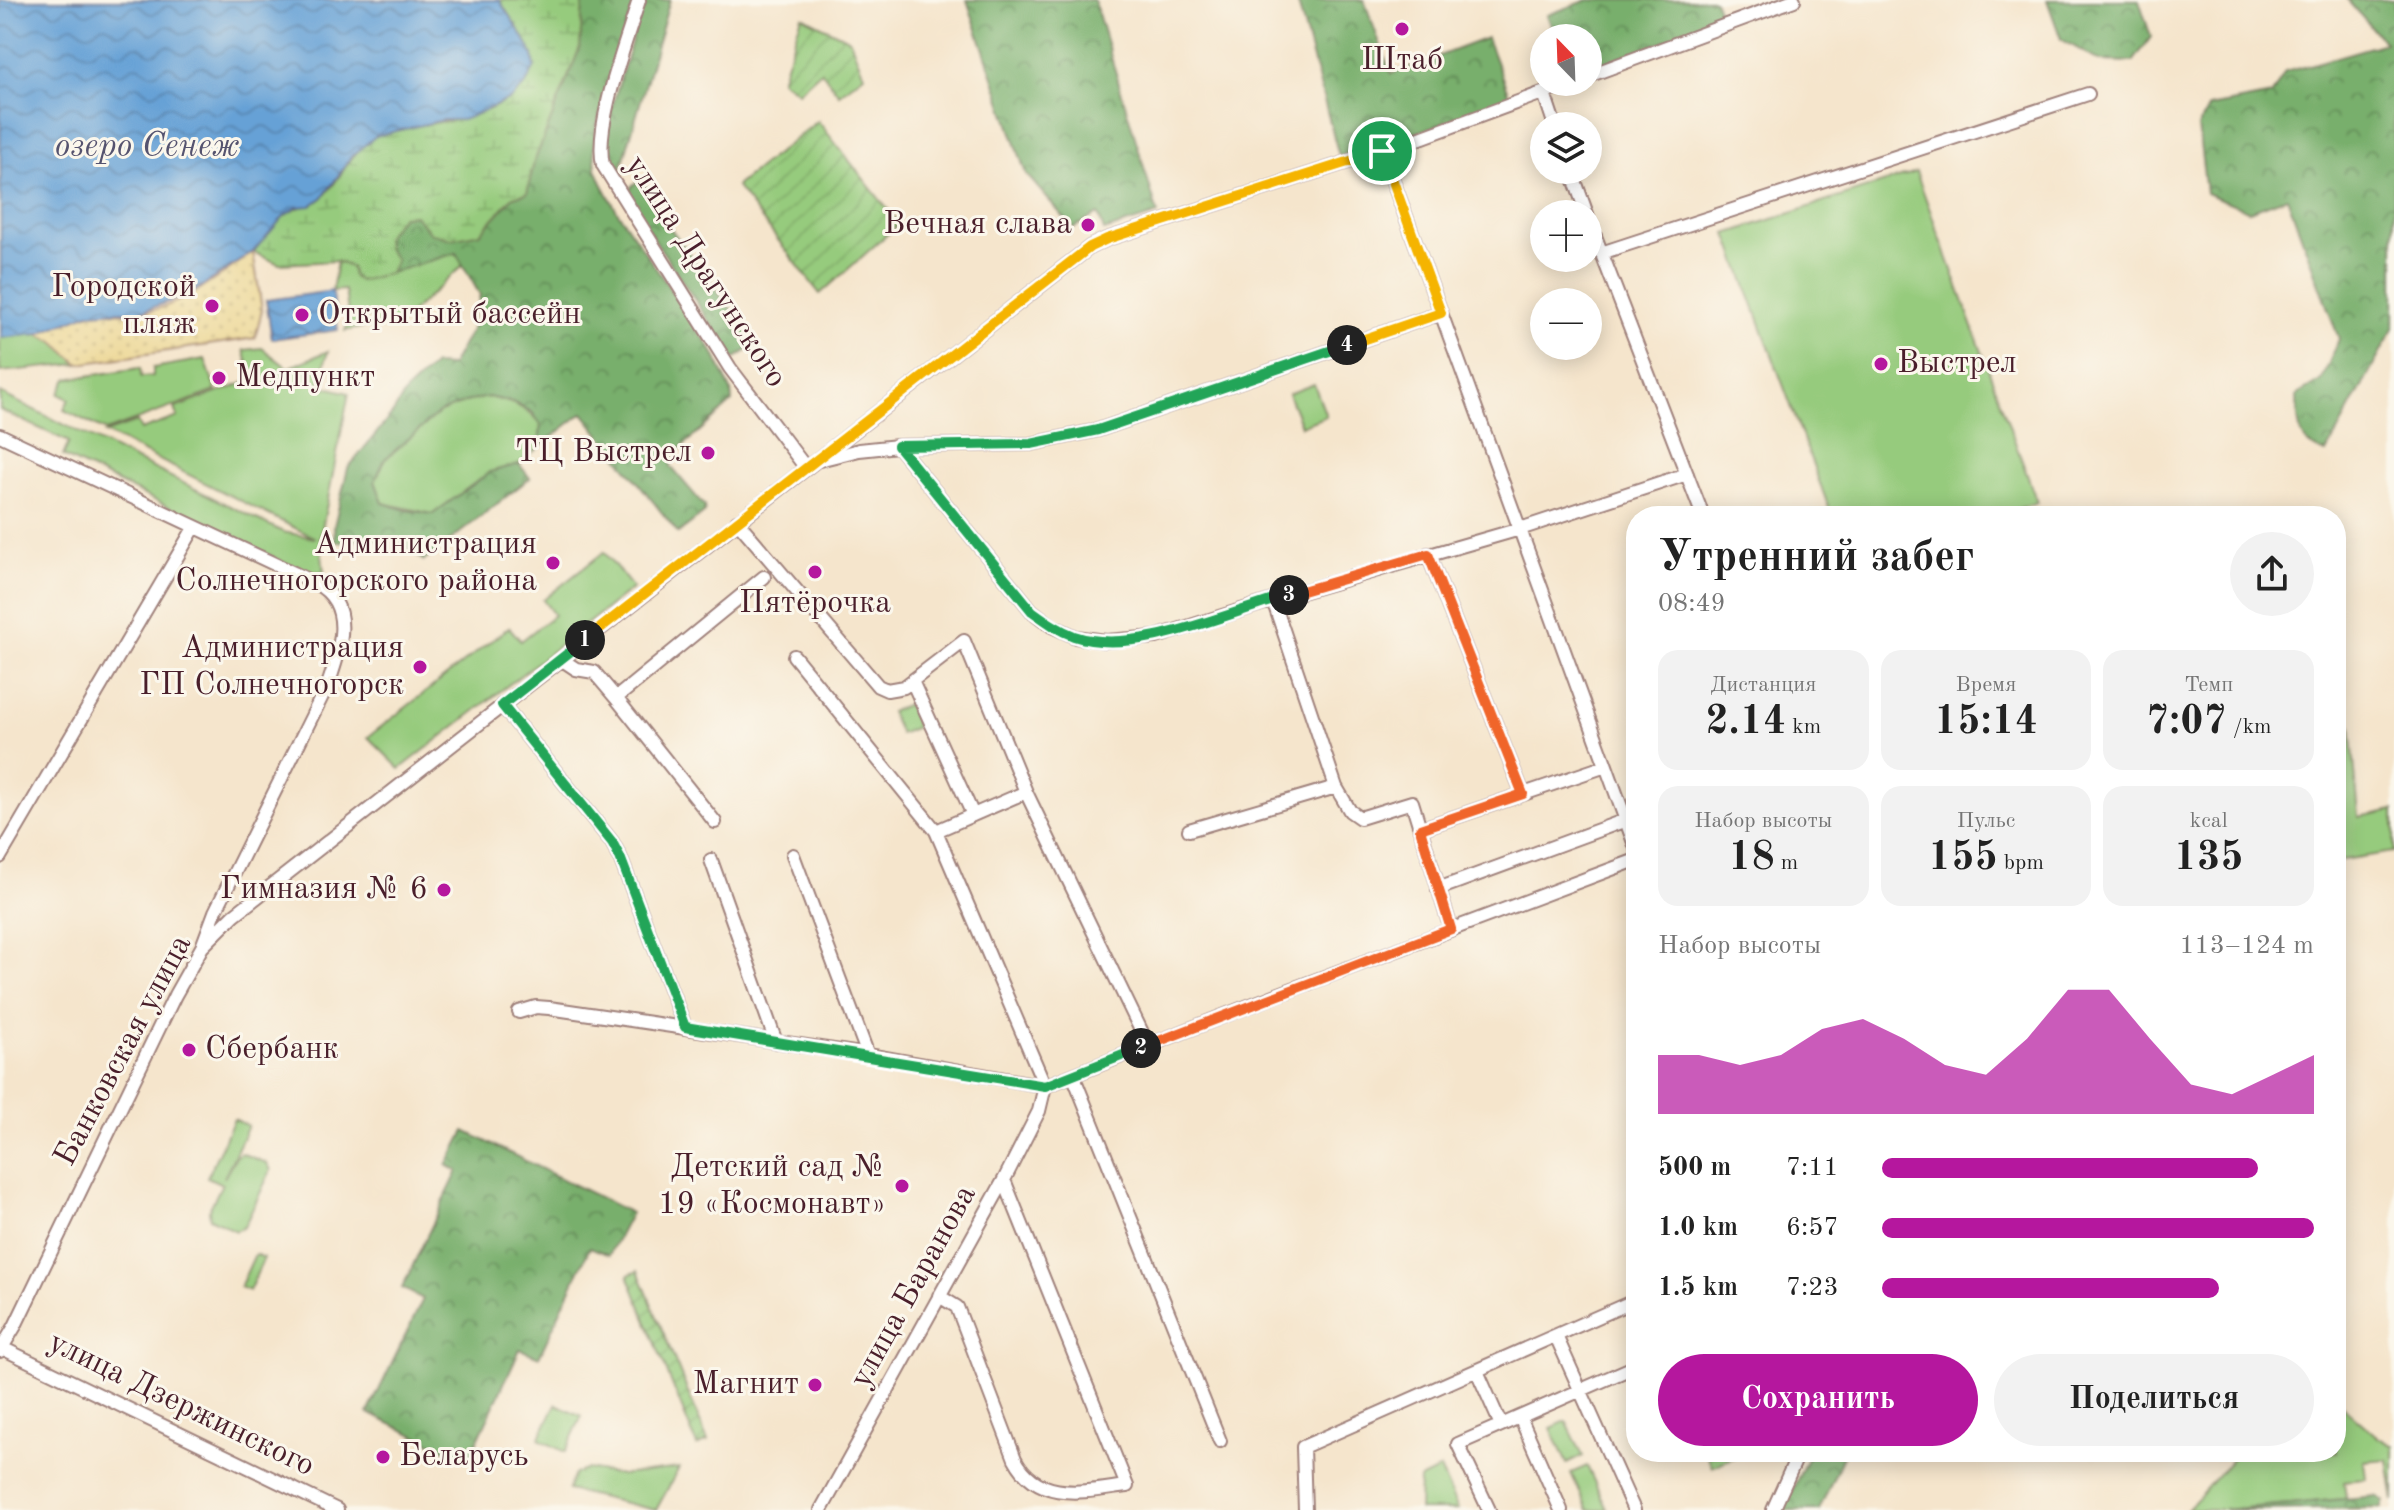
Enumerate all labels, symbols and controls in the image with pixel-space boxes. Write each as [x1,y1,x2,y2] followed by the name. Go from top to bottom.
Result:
[1393,20,1411,38] marker: Штаб
[1530,24,1602,96] north arrow
[1530,24,1602,360] map controls
[1361,45,1443,77] place label: Штаб
[1530,112,1602,184] button: layers
[1348,117,1416,185] pin
[1360,129,1404,173] icon: arrive
[54,130,240,164] water label: озеро Сенеж
[618,150,792,394] street label: улица Драгунского
[1530,200,1602,272] button: +
[883,209,1072,241] place label: Вечная слава
[1079,216,1097,234] marker: Вечная слава
[51,272,196,341] place label: Городской пляж
[1530,288,1602,360] button: −
[203,297,221,315] marker: Городской пляж
[318,299,581,331] place label: Открытый бассейн
[293,306,311,324] marker: Открытый бассейн
[1327,325,1367,365] pin: 4
[1341,334,1353,356] text: 4
[1897,348,2017,380] place label: Выстрел
[1872,355,1890,373] marker: Выстрел
[235,362,375,394] place label: Медпункт
[210,369,228,387] marker: Медпункт
[515,437,692,469] place label: ТЦ Выстрел
[699,444,717,462] marker: ТЦ Выстрел
[175,529,537,598] place label: Администрация Солнечногорского района
[2230,532,2314,616] button: share
[1658,536,1974,580] text: Утренний забег
[544,554,562,572] marker: Администрация Солнечногорского района
[806,563,824,581] marker: Пятёрочка
[1269,575,1309,615] pin: 3
[1283,584,1295,606] text: 3
[739,588,891,620] place label: Пятёрочка
[1658,591,1726,617] text: 08:49
[565,620,605,660] pin: 1
[579,629,591,651] text: 1
[139,633,404,702] place label: Администрация ГП Солнечногорск
[411,658,429,676] marker: Администрация ГП Солнечногорск
[1710,674,1817,696] text: Дистанция
[1956,674,2016,696] text: Время
[2184,674,2233,696] text: Темп
[1705,703,1786,743] text: 2.14
[1934,703,2038,743] text: 15:14
[2146,703,2227,743] text: 7:07
[1786,716,1821,738] text: km
[2227,716,2272,738] text: /km
[1694,810,1832,832] text: Набор высоты
[1957,810,2015,832] text: Пульс
[2190,810,2228,832] text: kcal
[1728,839,1775,879] text: 18
[1928,839,1998,879] text: 155
[2174,839,2243,879] text: 135
[1775,852,1798,874] text: m
[1998,852,2044,874] text: bpm
[220,874,428,906] place label: Гимназия № 6
[435,881,453,899] marker: Гимназия № 6
[50,930,198,1172] street label: Банковская улица
[1658,933,1821,959] text: Набор высоты
[2179,933,2314,959] text: 113–124 m
[1121,1028,1161,1068] pin: 2
[205,1034,339,1066] place label: Сбербанк
[1135,1037,1147,1059] text: 2
[180,1041,198,1059] marker: Сбербанк
[658,1152,886,1221] place label: Детский сад № 19 «Космонавт»
[1658,1155,1731,1181] text: 500 m
[1786,1155,1839,1181] text: 7:11
[893,1177,911,1195] marker: Детский сад № 19 «Космонавт»
[845,1180,983,1394] street label: улица Баранова
[1658,1215,1738,1241] text: 1.0 km
[1786,1215,1839,1241] text: 6:57
[1658,1275,1738,1301] text: 1.5 km
[1786,1275,1839,1301] text: 7:23
[43,1327,319,1483] street label: улица Дзержинского
[1658,1354,1978,1446] button: Сохранить
[1994,1354,2314,1446] button: Поделиться
[693,1369,799,1401] place label: Магнит
[806,1376,824,1394] marker: Магнит
[399,1441,528,1473] place label: Беларусь
[374,1448,392,1466] marker: Беларусь

